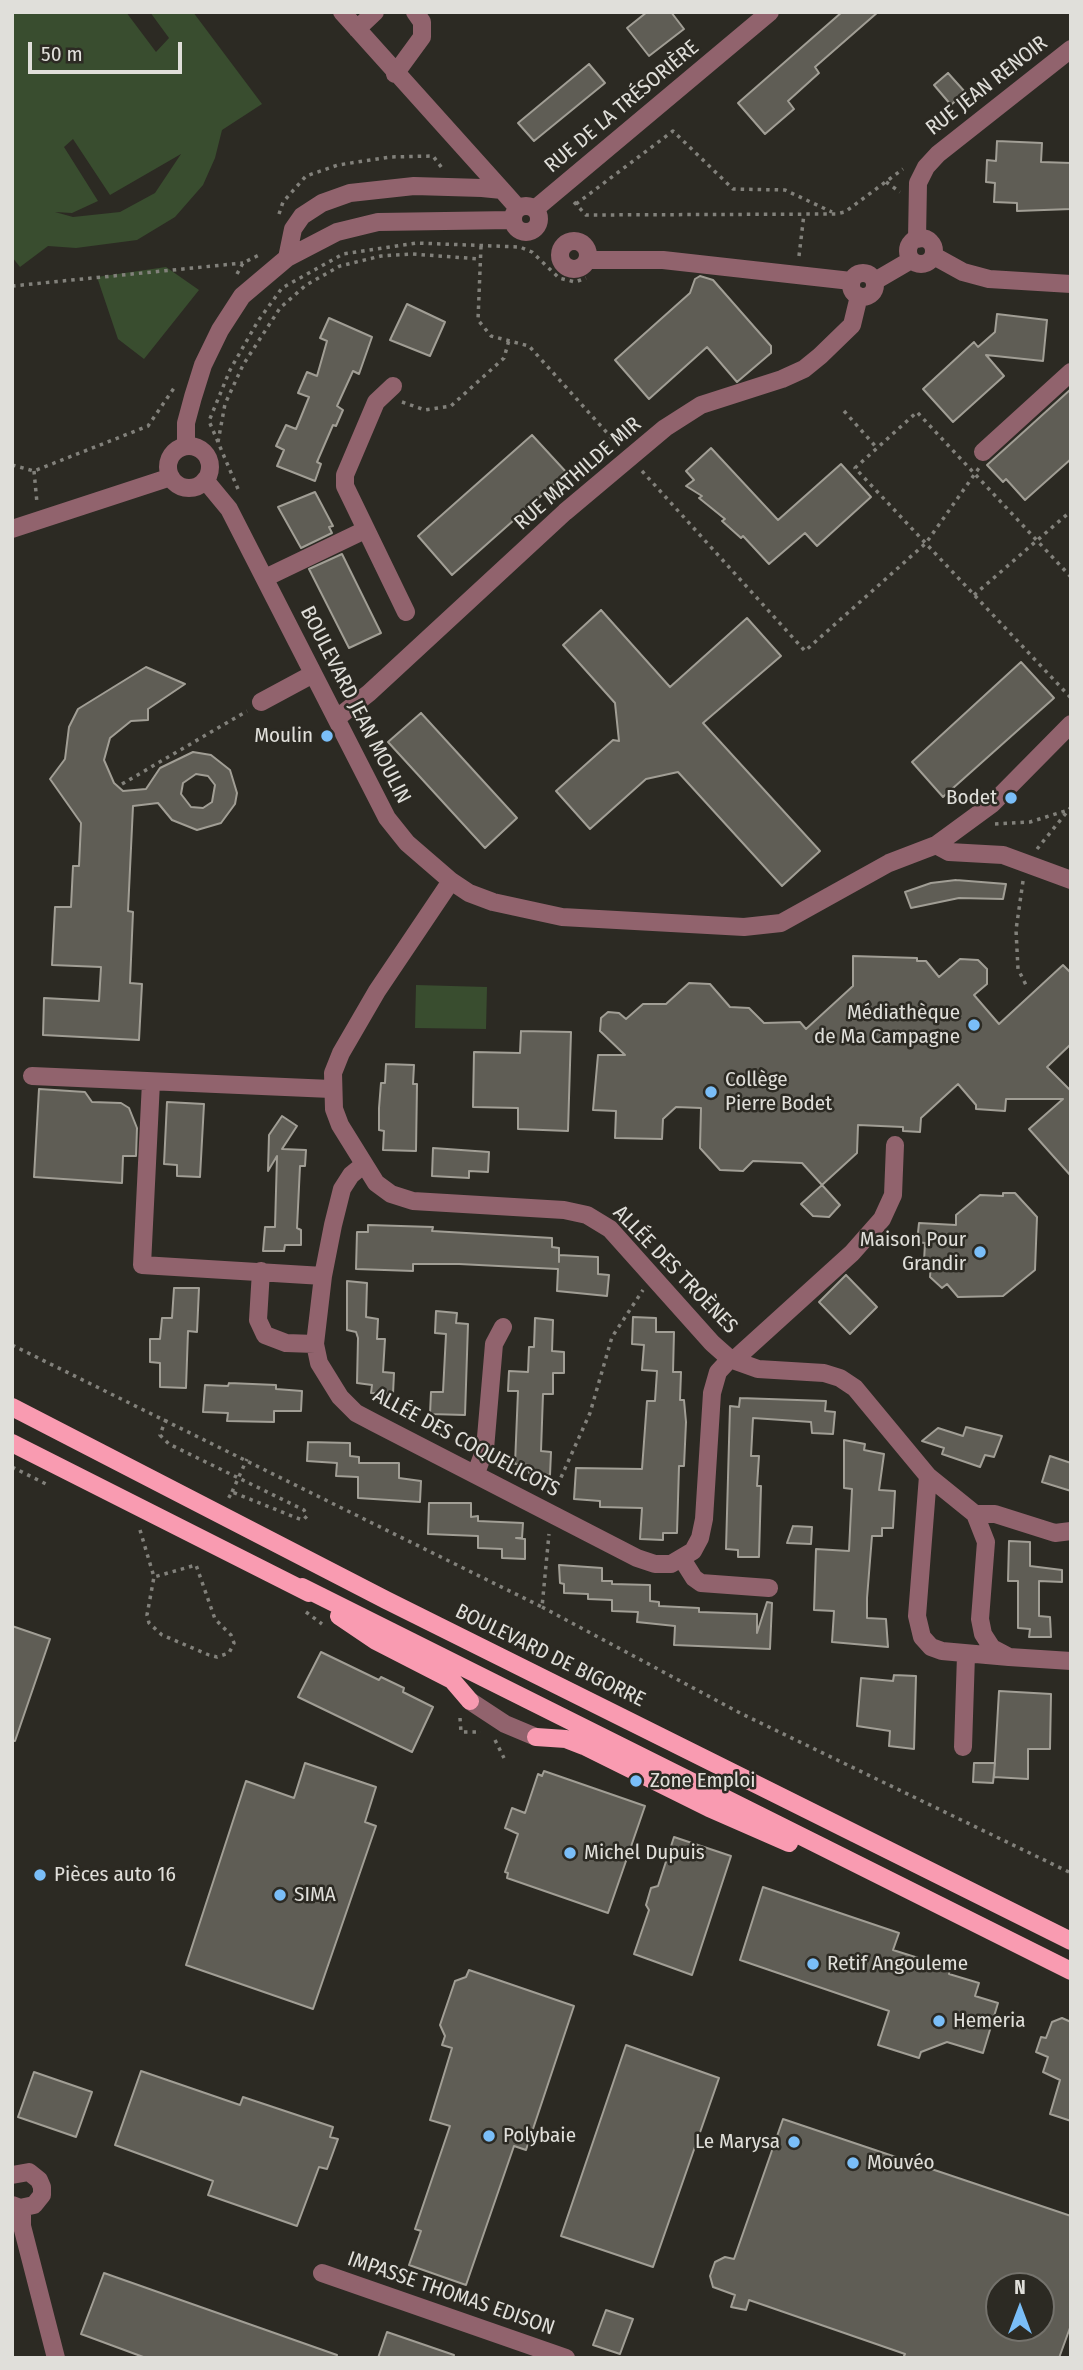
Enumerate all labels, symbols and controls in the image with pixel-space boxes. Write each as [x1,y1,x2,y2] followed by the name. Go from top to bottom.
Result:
[32,28,186,72] scale bar
[921,31,1053,141] street label: RUE JEAN RENOIR
[540,35,704,179] street label: RUE DE LA TRÉSORIÈRE
[41,41,83,67] text: 50 m
[510,412,646,536] street label: RUE MATHILDE MIR
[294,602,416,808] street label: BOULEVARD JEAN MOULIN
[254,723,313,749] place label: Moulin
[319,728,335,744] marker: Moulin
[946,785,997,811] place label: Bodet
[1003,790,1019,806] marker: Bodet
[814,1000,960,1050] place label: Médiathèque de Ma Campagne
[966,1017,982,1033] marker: Médiathèque de Ma Campagne
[725,1067,832,1117] place label: Collège Pierre Bodet
[703,1084,719,1100] marker: Collège Pierre Bodet
[607,1201,743,1339] street label: ALLÉE DES TROÈNES
[860,1227,966,1277] place label: Maison Pour Grandir
[972,1244,988,1260] marker: Maison Pour Grandir
[368,1383,564,1503] street label: ALLÉE DES COQUELICOTS
[451,1599,649,1713] street label: BOULEVARD DE BIGORRE
[650,1768,756,1794] place label: Zone Emploi
[628,1773,644,1789] marker: Zone Emploi
[584,1840,705,1866] place label: Michel Dupuis
[562,1845,578,1861] marker: Michel Dupuis
[54,1862,176,1888] place label: Pièces auto 16
[32,1867,48,1883] marker: Pièces auto 16
[294,1882,336,1908] place label: SIMA
[272,1887,288,1903] marker: SIMA
[827,1951,968,1977] place label: Retif Angouleme
[805,1956,821,1972] marker: Retif Angouleme
[953,2008,1026,2034] place label: Hemeria
[931,2013,947,2029] marker: Hemeria
[503,2123,576,2149] place label: Polybaie
[481,2128,497,2144] marker: Polybaie
[695,2129,780,2155] place label: Le Marysa
[786,2134,802,2150] marker: Le Marysa
[867,2150,935,2176] place label: Mouvéo
[845,2155,861,2171] marker: Mouvéo
[344,2247,558,2341] street label: IMPASSE THOMAS EDISON
[985,2272,1055,2342] north arrow
[1014,2276,1026,2299] text: N

